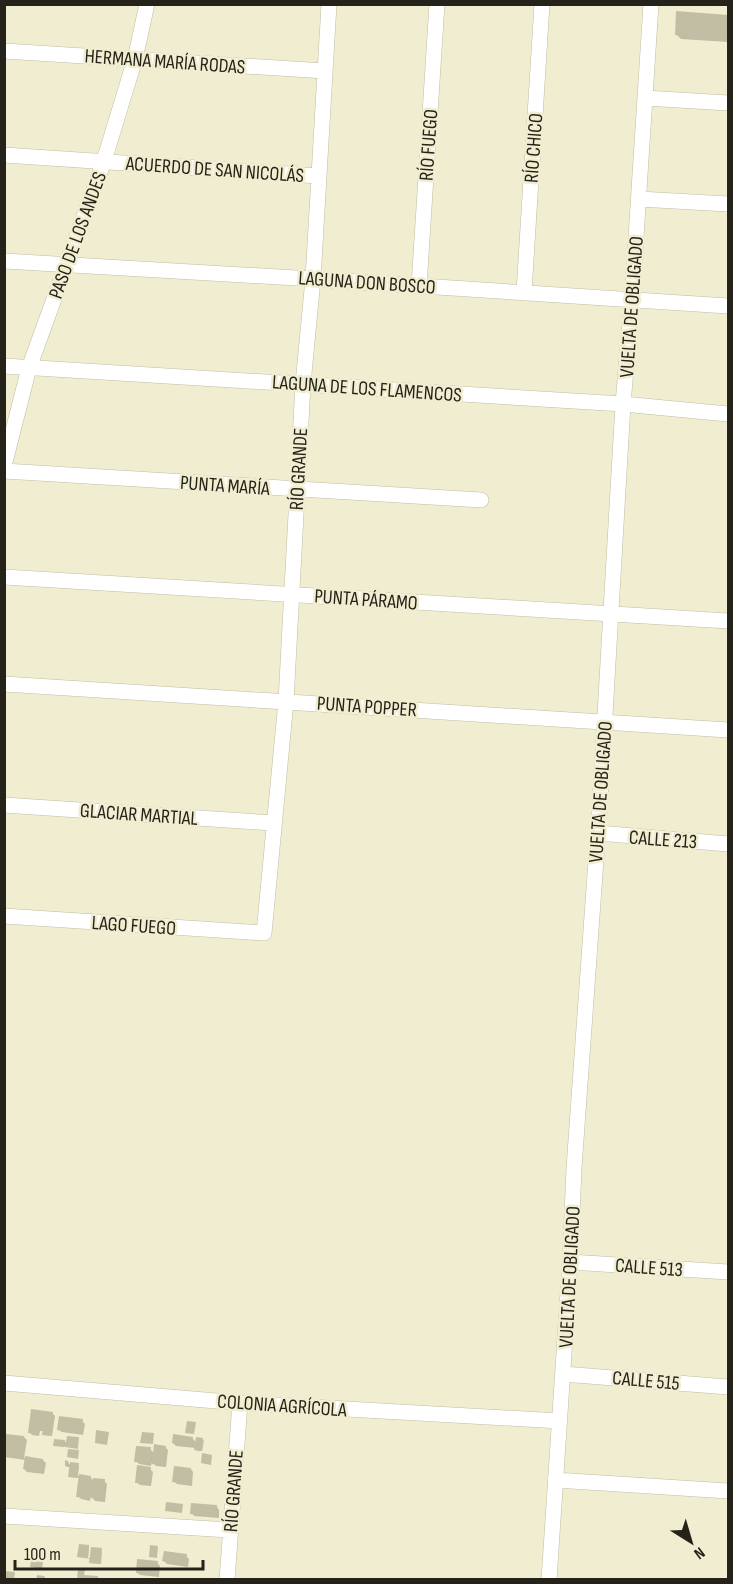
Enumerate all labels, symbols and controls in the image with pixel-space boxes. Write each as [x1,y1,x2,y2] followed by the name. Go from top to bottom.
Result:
[84,44,246,80] street label: HERMANA MARÍA RODAS
[415,108,443,182] street label: RÍO FUEGO
[520,112,548,184] street label: RÍO CHICO
[124,152,305,188] street label: ACUERDO DE SAN NICOLÁS
[44,169,112,302] street label: PASO DE LOS ANDES
[615,235,649,379] street label: VUELTA DE OBLIGADO
[297,266,436,300] street label: LAGUNA DON BOSCO
[271,370,462,408] street label: LAGUNA DE LOS FLAMENCOS
[285,427,313,511] street label: RÍO GRANDE
[179,471,271,501] street label: PUNTA MARÍA
[313,584,418,616] street label: PUNTA PÁRAMO
[316,692,418,722] street label: PUNTA POPPER
[584,720,618,864] street label: VUELTA DE OBLIGADO
[79,799,199,831] street label: GLACIAR MARTIAL
[628,826,698,854] street label: CALLE 213
[91,911,177,941] street label: LAGO FUEGO
[554,1206,586,1349] street label: VUELTA DE OBLIGADO
[614,1254,684,1282] street label: CALLE 513
[611,1366,681,1396] street label: CALLE 515
[216,1390,348,1423] street label: COLONIA AGRÍCOLA
[219,1449,249,1533] street label: RÍO GRANDE
[661,1512,721,1572] north arrow
[15,1533,202,1571] scale bar
[690,1543,708,1563] text: N
[24,1544,61,1565] text: 100 m

